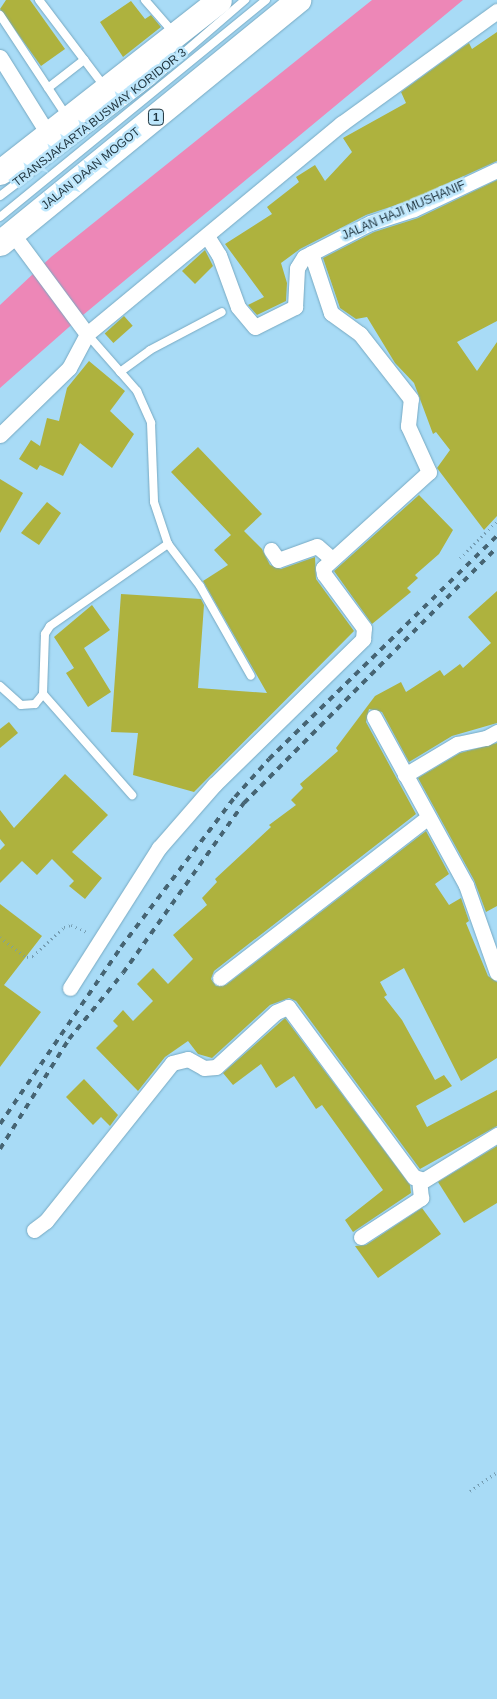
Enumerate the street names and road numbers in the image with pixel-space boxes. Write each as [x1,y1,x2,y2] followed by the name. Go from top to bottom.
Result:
[10,46,190,190] street label: TRANSJAKARTA BUSWAY KORIDOR 3
[147,108,165,125] road number: 1
[39,125,143,213] street label: JALAN DAAN MOGOT
[340,178,468,244] street label: JALAN HAJI MUSHANIF

